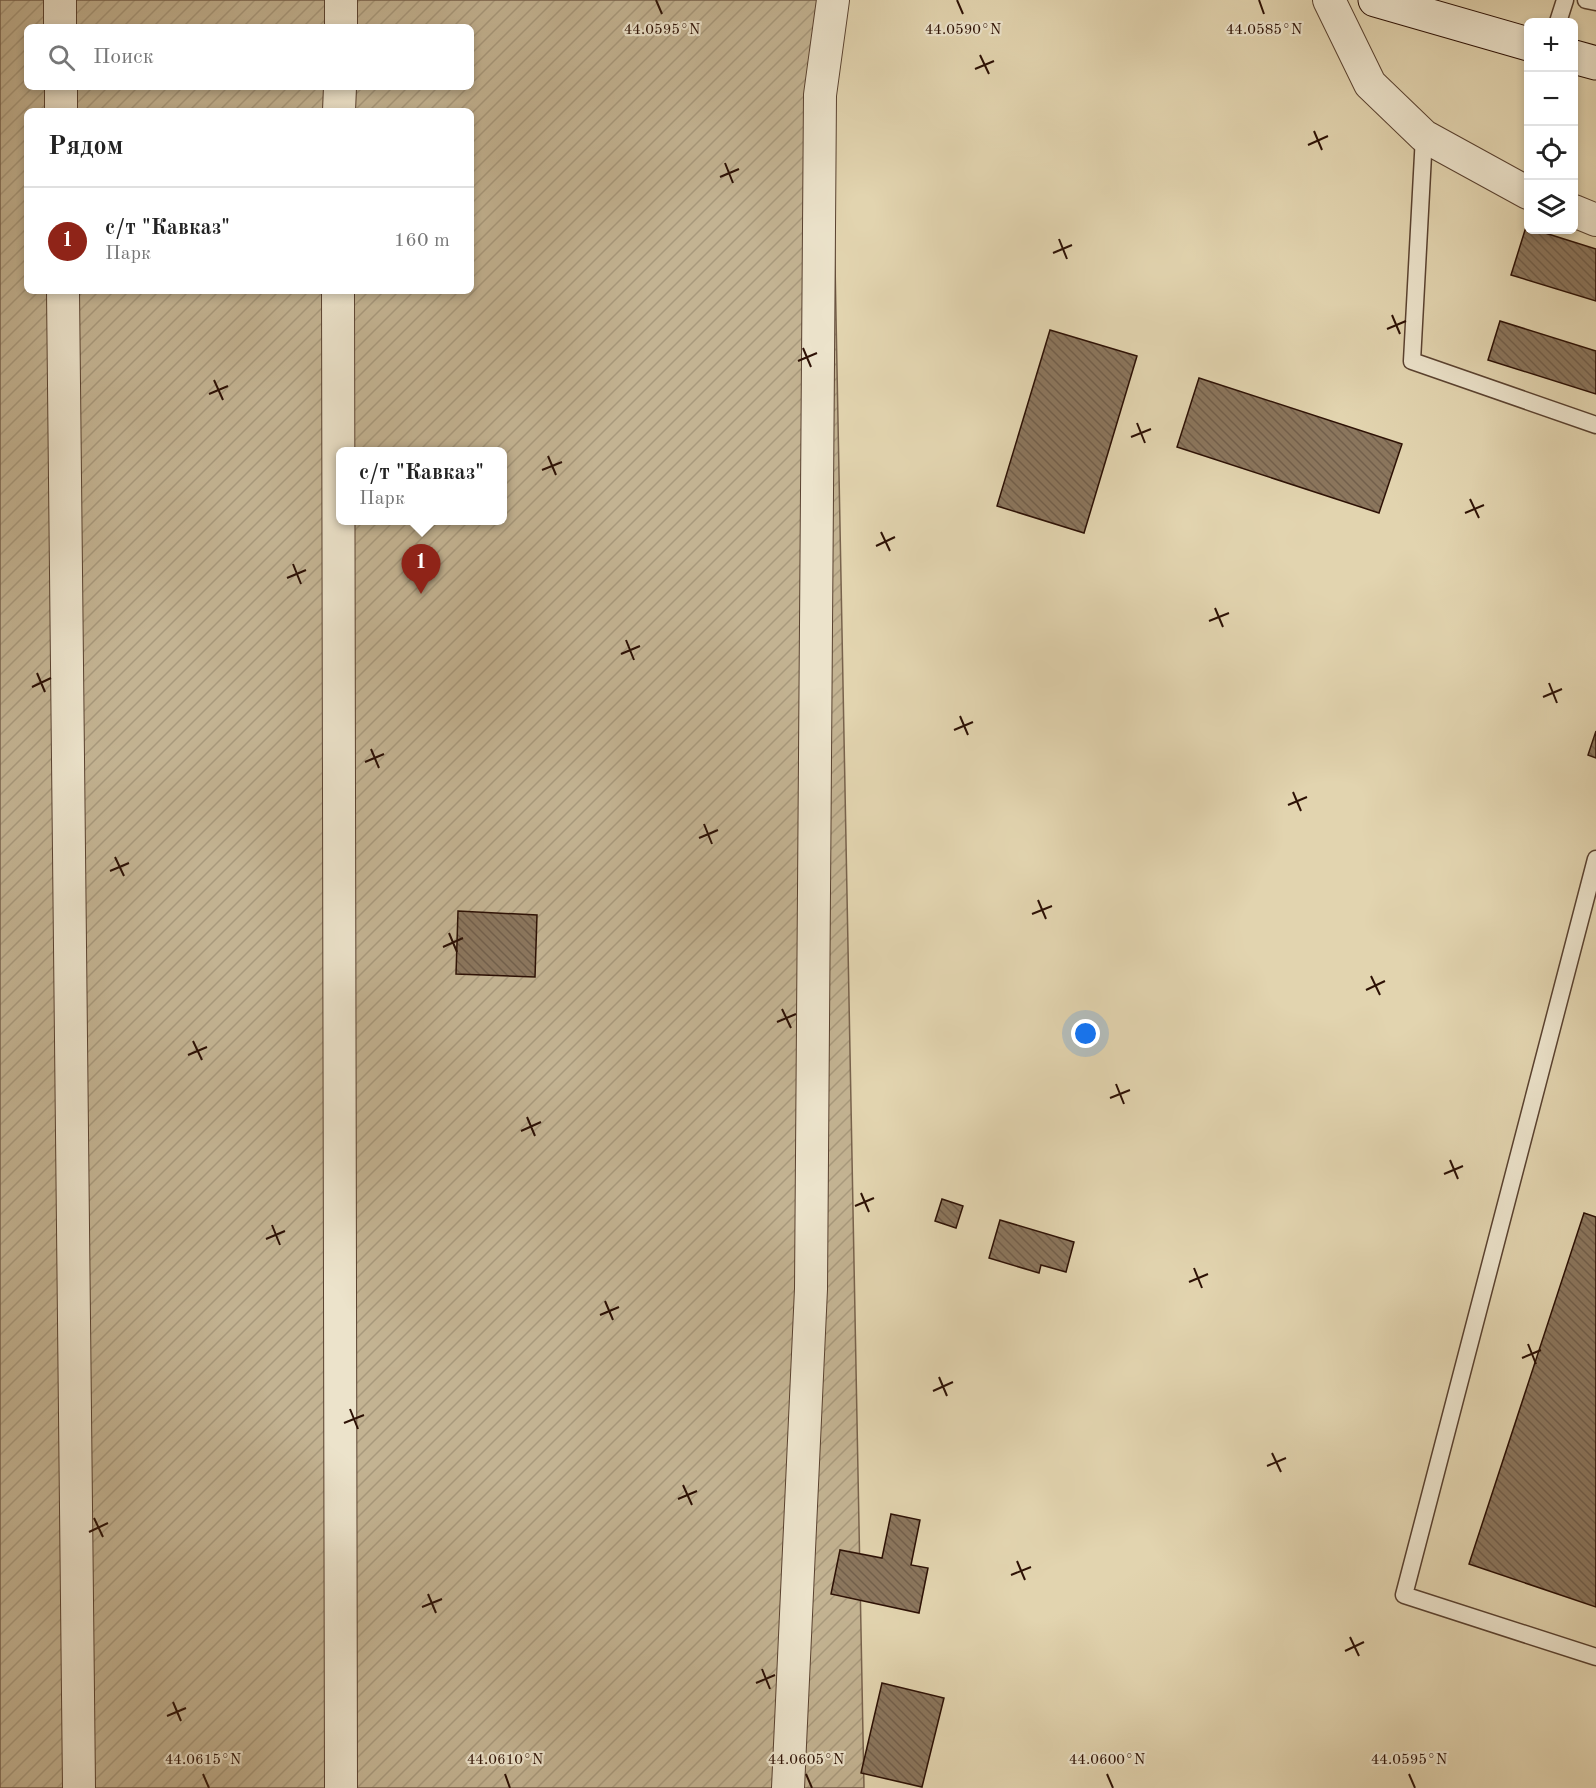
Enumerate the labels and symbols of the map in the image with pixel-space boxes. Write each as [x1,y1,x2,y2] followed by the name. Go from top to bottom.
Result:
[624,23,701,38] text: 44.0595°N
[925,23,1002,38] text: 44.0590°N
[1226,23,1303,38] text: 44.0585°N
[402,544,440,594] pin: 1
[1071,1019,1100,1048] your location
[165,1753,242,1768] text: 44.0615°N
[467,1753,544,1768] text: 44.0610°N
[768,1753,845,1768] text: 44.0605°N
[1069,1753,1146,1768] text: 44.0600°N
[1371,1753,1448,1768] text: 44.0595°N

